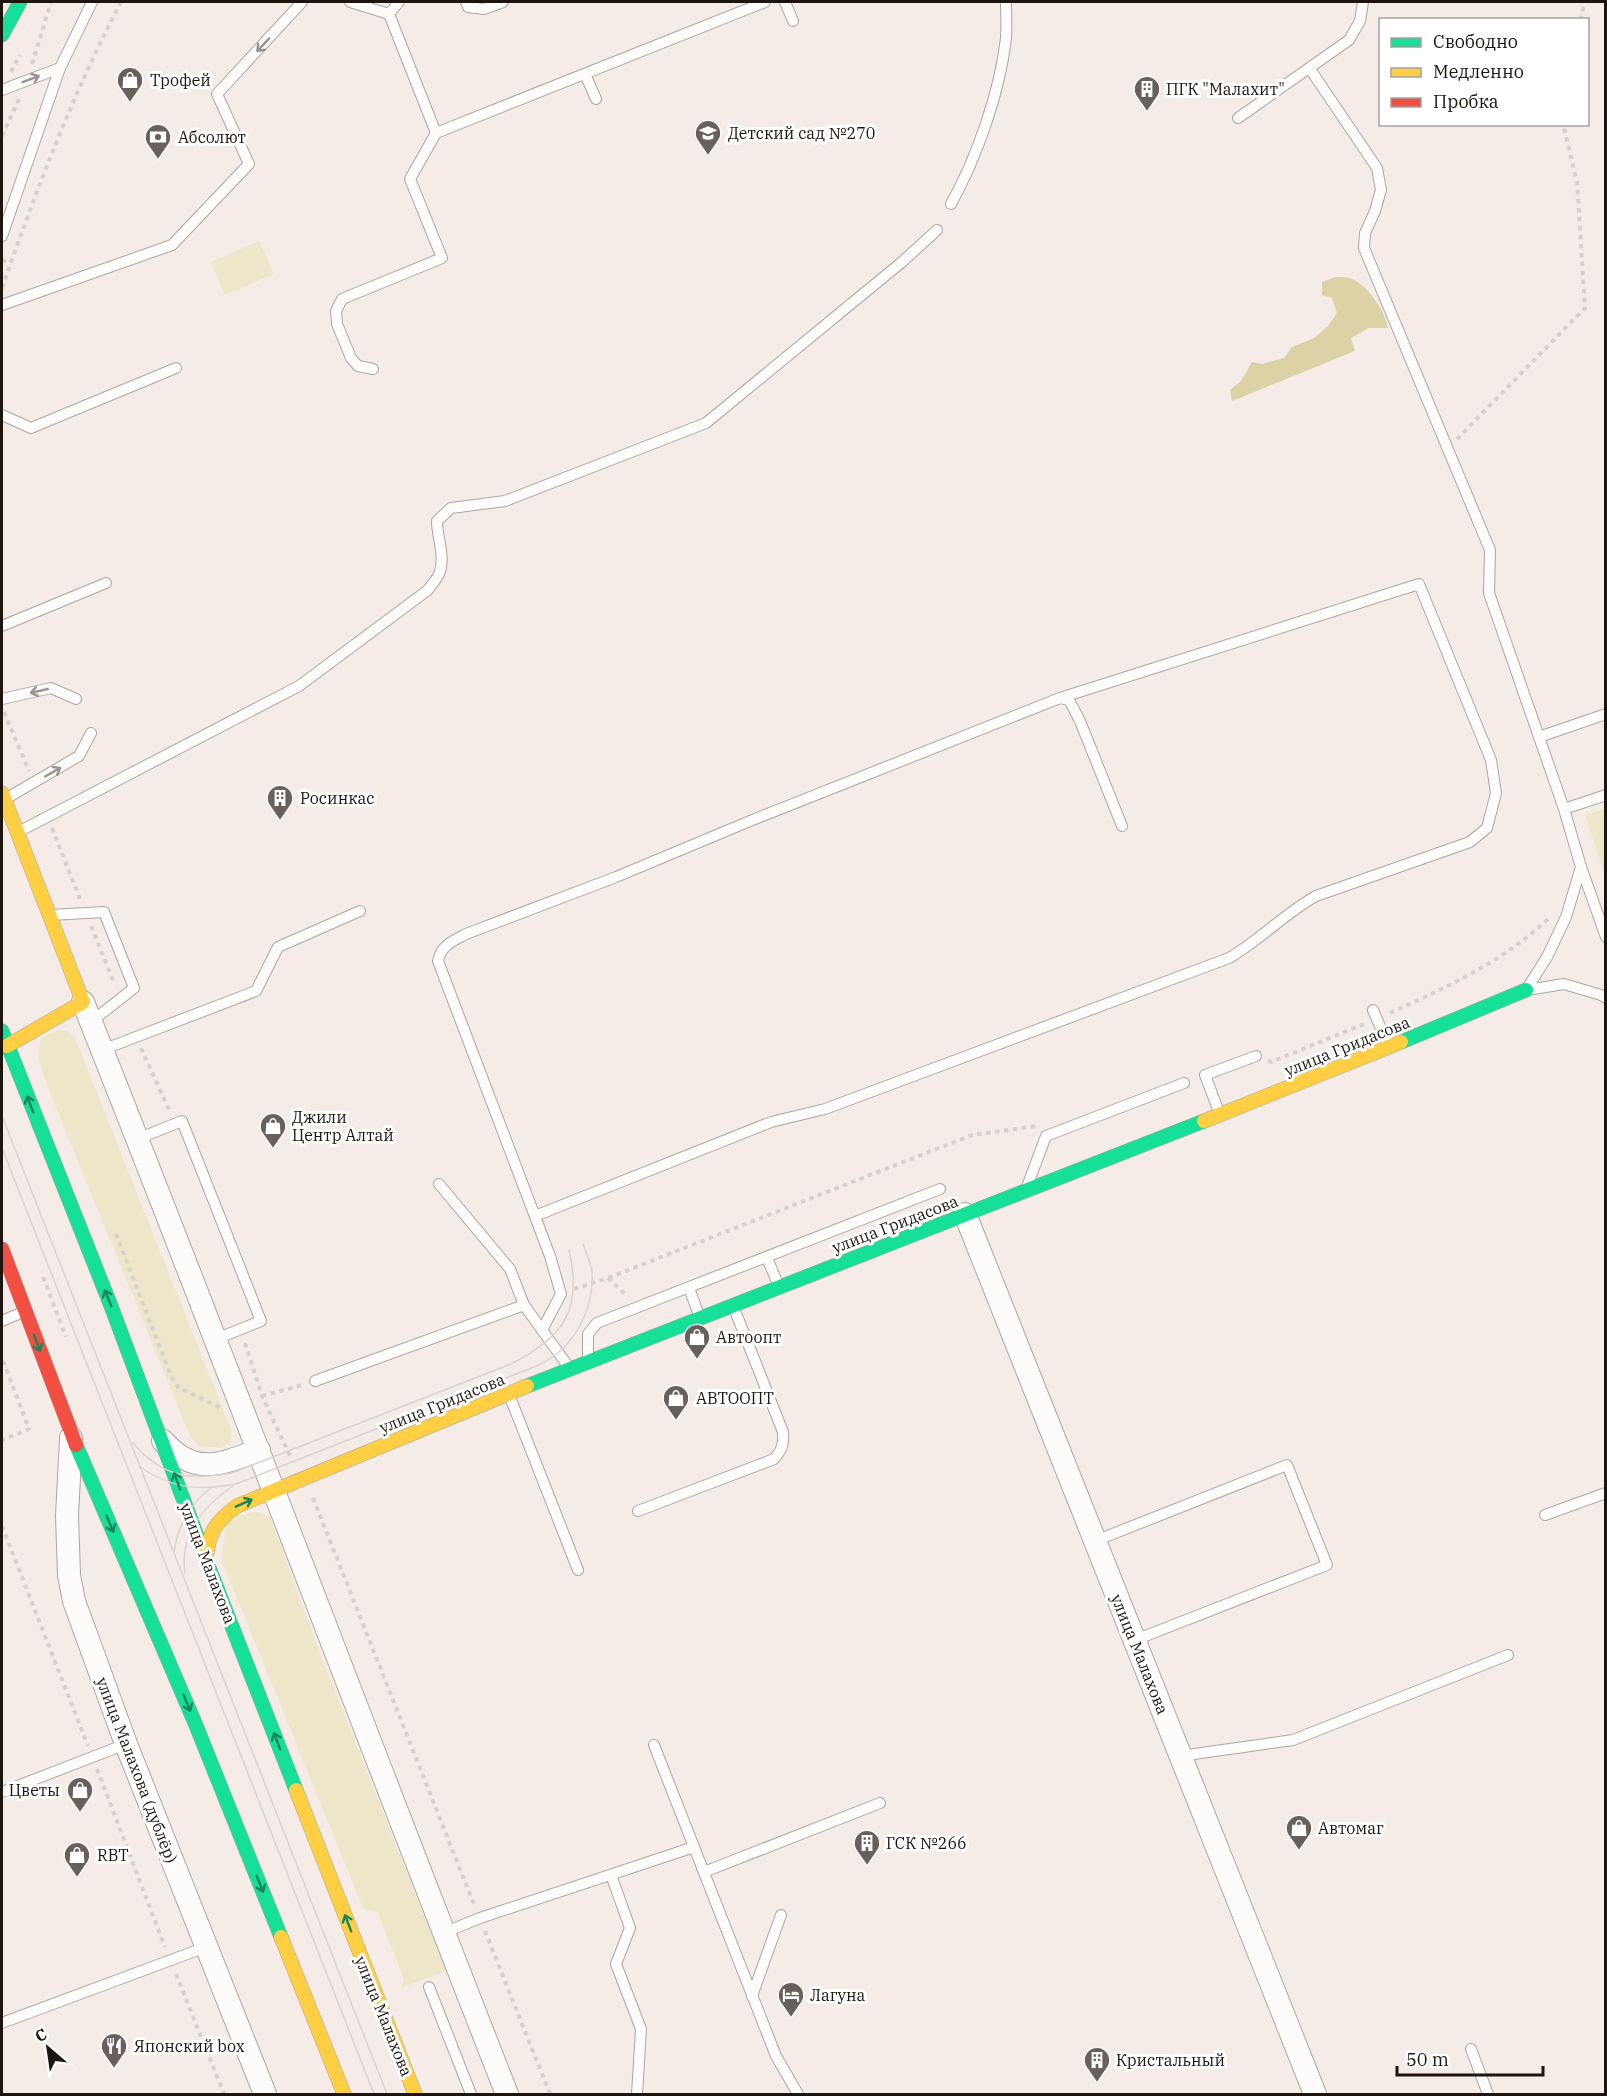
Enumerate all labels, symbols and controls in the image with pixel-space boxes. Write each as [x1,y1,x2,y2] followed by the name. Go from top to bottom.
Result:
[1379,18,1589,126] legend
[1433,30,1518,53] text: Свободно
[256,37,270,52] one-way arrow
[1433,60,1524,83] text: Медленно
[115,65,145,103] shop icon: Трофей
[150,70,211,90] place label: Трофей
[21,73,40,84] one-way arrow
[1132,74,1162,112] building icon: ПГК "Малахит"
[1166,79,1285,99] place label: ПГК "Малахит"
[1433,90,1499,113] text: Пробка
[693,118,723,156] school or university icon: Детский сад №270
[143,122,173,160] bank icon: Абсолют
[728,123,875,143] place label: Детский сад №270
[178,127,246,147] place label: Абсолют
[30,686,50,697] one-way arrow
[44,765,61,777] one-way arrow
[265,783,295,821] building icon: Росинкас
[300,788,374,808] place label: Росинкас
[1281,1012,1413,1080] street label: улица Гридасова
[24,1095,35,1113] one-way arrow
[292,1107,394,1145] place label: Джили Центр Алтай
[258,1111,288,1149] shop icon: Джили Центр Алтай
[829,1191,961,1257] street label: улица Гридасова
[102,1290,113,1308] one-way arrow
[682,1322,712,1360] shop icon: Автоопт
[716,1327,781,1347] place label: Автоопт
[32,1333,43,1352] one-way arrow
[376,1369,508,1437] street label: улица Гридасова
[661,1383,691,1421] shop icon: АВТООПТ
[696,1388,774,1408] place label: АВТООПТ
[171,1472,182,1490] one-way arrow
[235,1497,253,1508] one-way arrow
[176,1500,240,1626] street label: улица Малахова
[105,1514,116,1532] one-way arrow
[1107,1591,1173,1717] street label: улица Малахова
[92,1674,182,1866] street label: улица Малахова (дублёр)
[182,1693,193,1712] one-way arrow
[270,1732,281,1751] one-way arrow
[65,1775,95,1813] shop icon: Цветы
[9,1780,60,1800] place label: Цветы
[1284,1813,1314,1851] shop icon: Автомаг
[1318,1818,1384,1838] place label: Автомаг
[852,1828,882,1866] building icon: ГСК №266
[886,1833,967,1853] place label: ГСК №266
[62,1840,92,1878] shop icon: RBT
[97,1845,129,1865] place label: RBT
[255,1874,266,1893] one-way arrow
[341,1914,352,1933] one-way arrow
[351,1953,417,2079] street label: улица Малахова
[776,1980,806,2018] hotel icon: Лагуна
[810,1985,866,2005] place label: Лагуна
[18,2018,78,2078] north arrow
[31,2024,50,2046] text: С
[99,2031,129,2069] restaurant icon: Японский box
[134,2036,245,2056] place label: Японский box
[1397,2039,1542,2077] scale bar
[1082,2045,1112,2083] building icon: Кристальный
[1406,2048,1449,2071] text: 50 m
[1116,2050,1225,2070] place label: Кристальный

